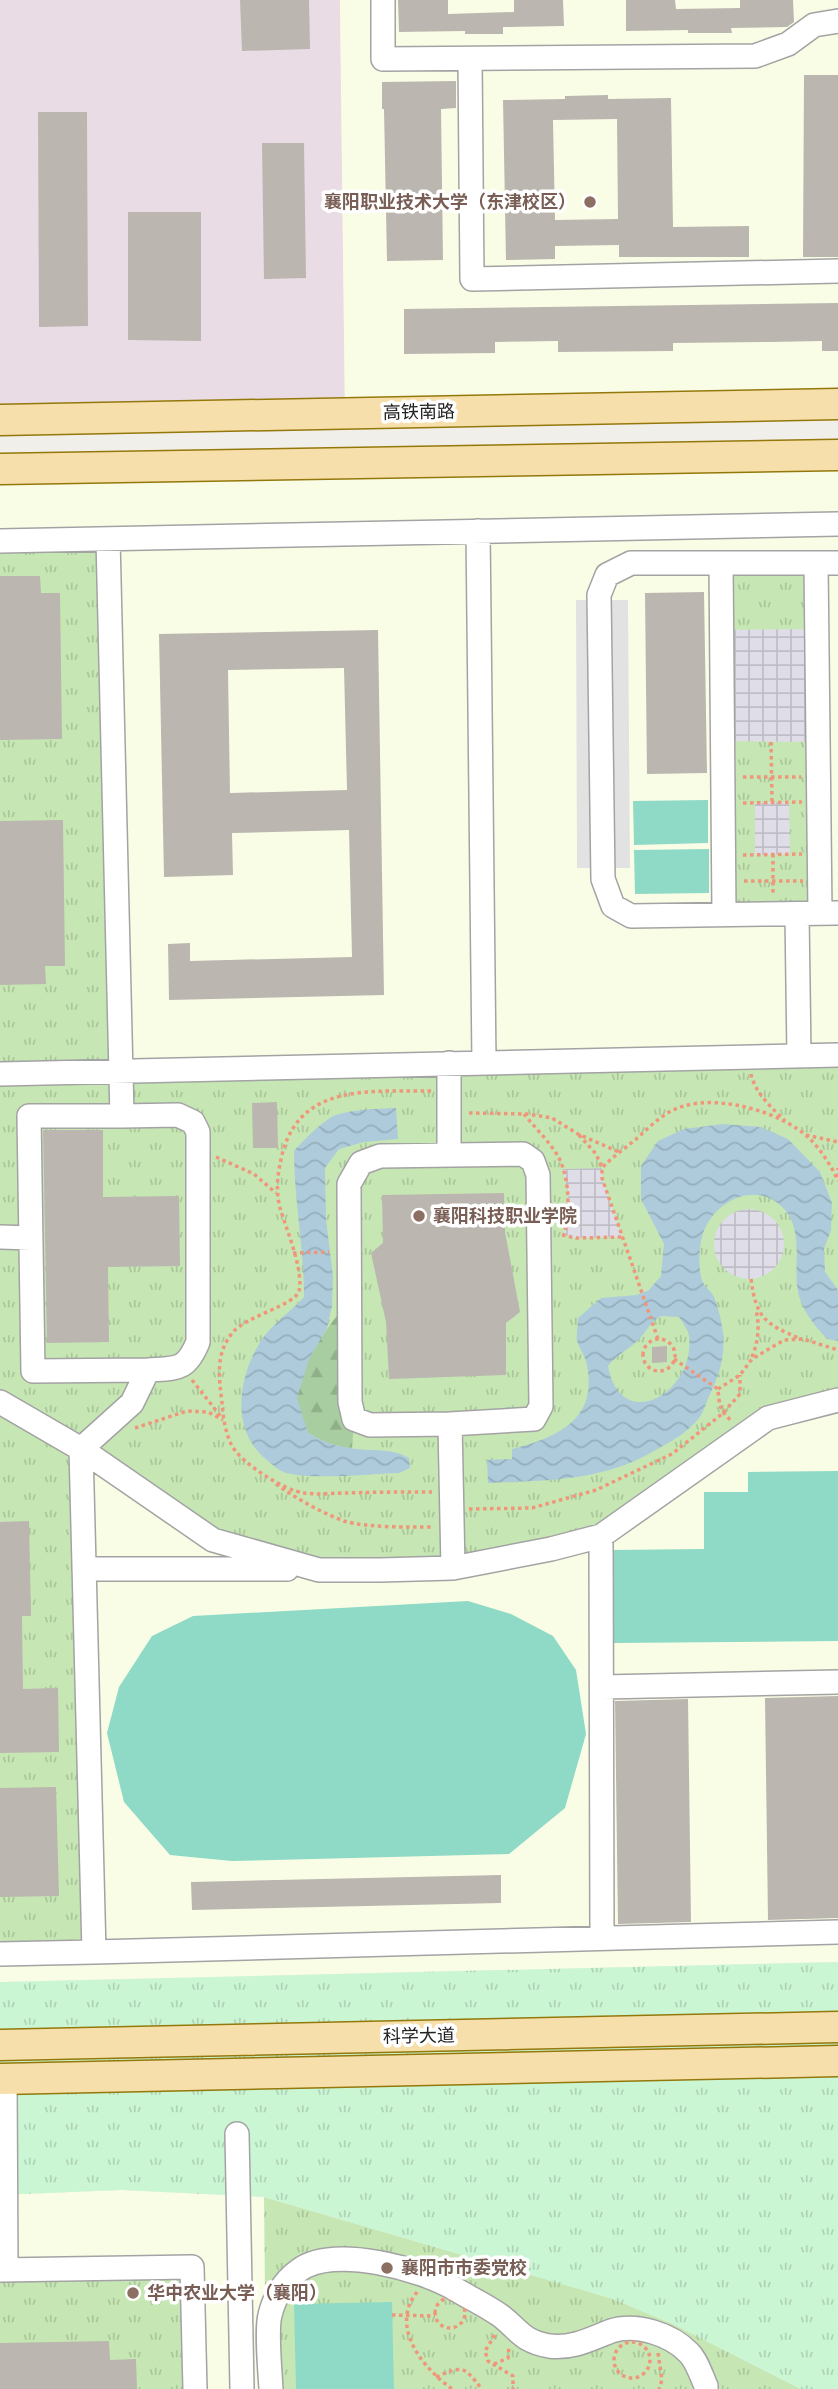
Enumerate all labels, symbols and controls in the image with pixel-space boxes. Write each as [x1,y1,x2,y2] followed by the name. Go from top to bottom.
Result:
[324,190,576,212] place label: 襄阳职业技术大学（东津校区）
[582,194,598,210] marker: 襄阳职业技术大学（东津校区）
[383,399,455,423] street label: 高铁南路
[433,1204,577,1226] place label: 襄阳科技职业学院
[411,1208,427,1224] marker: 襄阳科技职业学院
[383,2023,455,2047] street label: 科学大道
[401,2256,527,2278] place label: 襄阳市市委党校
[379,2260,395,2276] marker: 襄阳市市委党校
[147,2281,327,2303] place label: 华中农业大学（襄阳）
[125,2285,141,2301] marker: 华中农业大学（襄阳）

